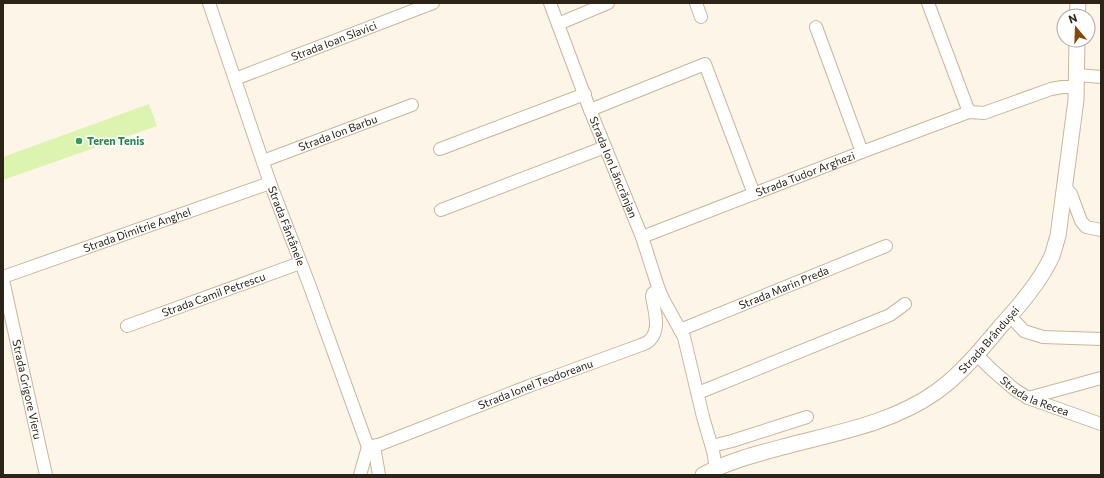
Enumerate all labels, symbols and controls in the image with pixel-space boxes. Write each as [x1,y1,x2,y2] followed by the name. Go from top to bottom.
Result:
[1056,8,1096,48] north arrow
[1067,11,1079,26] text: N
[289,18,379,63] street label: Strada Ioan Slavici
[296,112,379,153] street label: Strada Ion Barbu
[587,114,640,220] street label: Strada Ion Lăncrănjan
[87,134,144,147] place label: Teren Tenis
[74,136,84,146] marker: Teren Tenis
[754,148,857,199] street label: Strada Tudor Arghezi
[266,184,308,267] street label: Strada Fântânele
[81,204,192,254] street label: Strada Dimitrie Anghel
[737,263,830,311] street label: Strada Marin Preda
[160,269,267,319] street label: Strada Camil Petrescu
[956,303,1021,376] street label: Strada Brândușei
[10,338,45,440] street label: Strada Grigore Vieru
[476,356,594,411] street label: Strada Ionel Teodoreanu
[998,373,1071,418] street label: Strada la Recea

